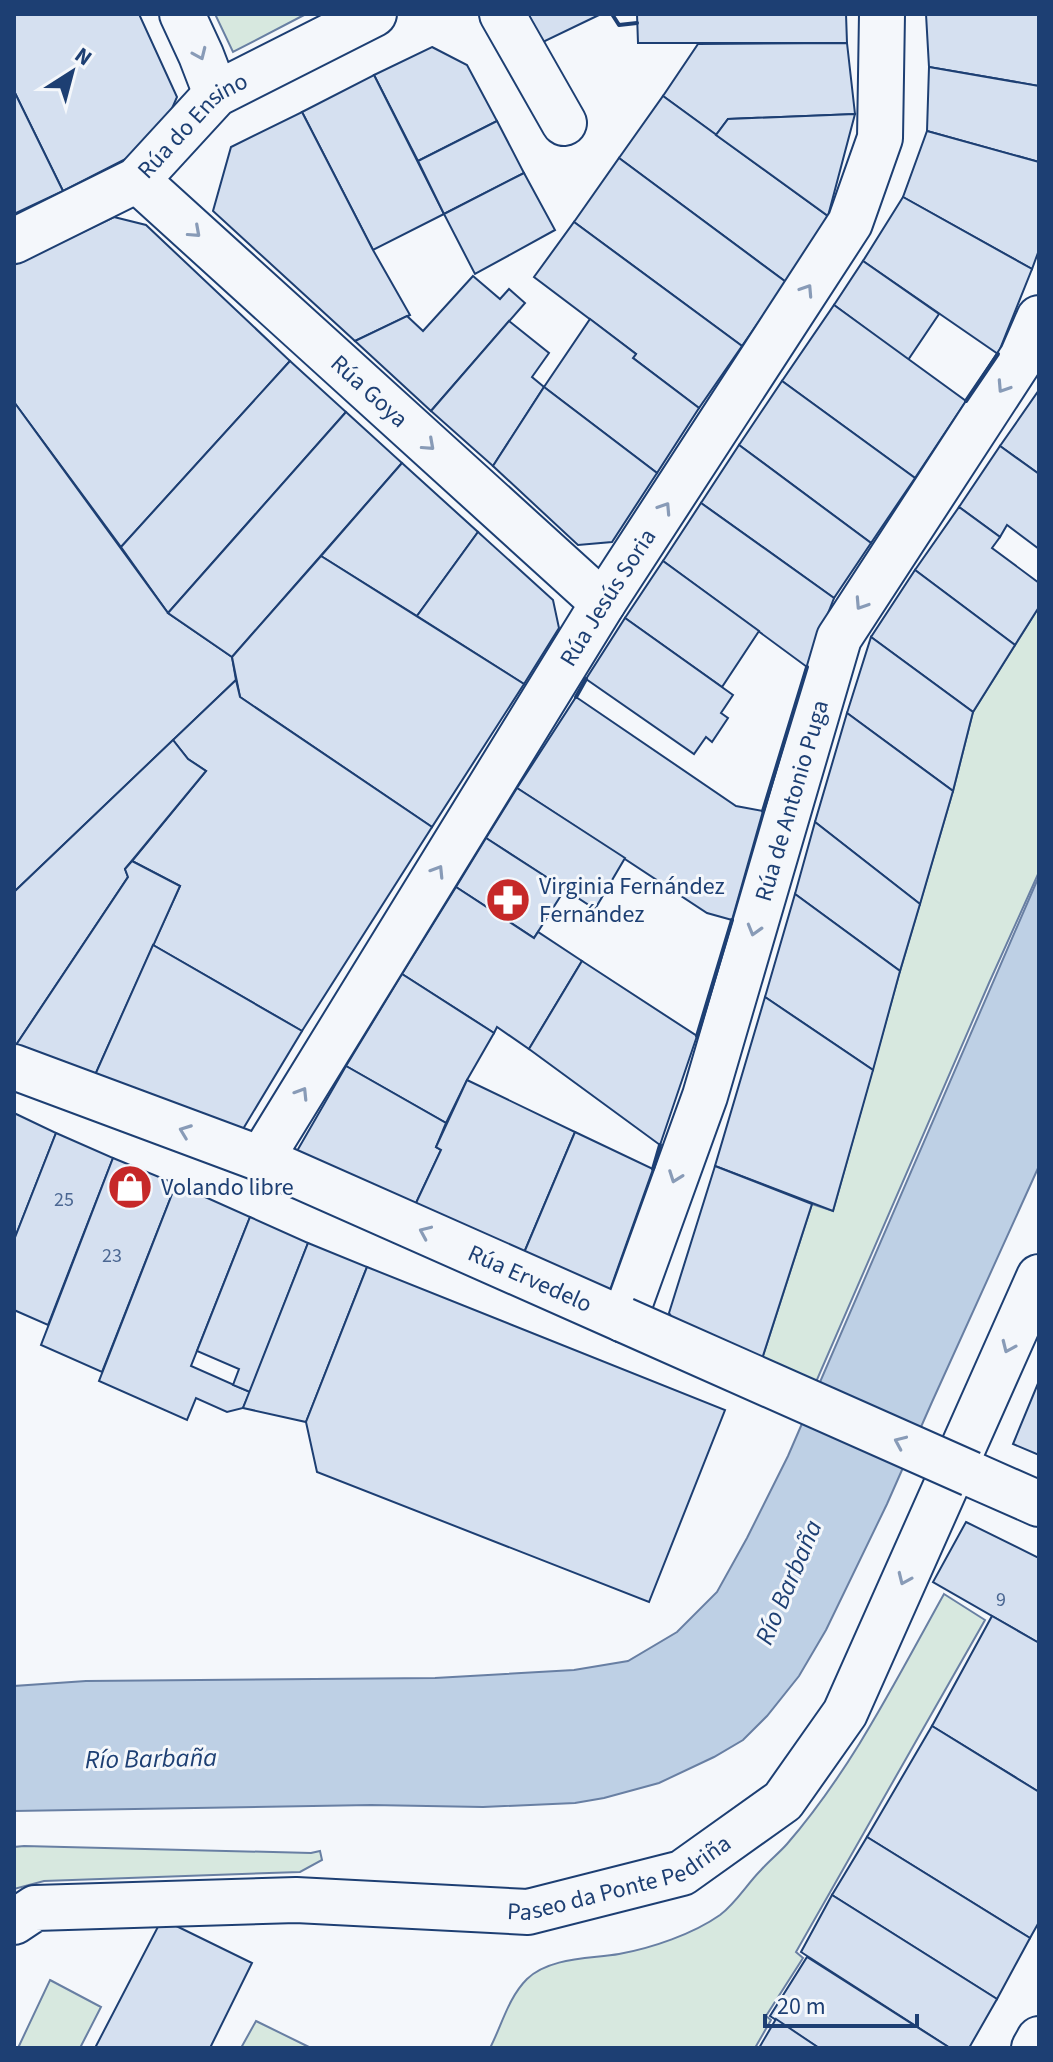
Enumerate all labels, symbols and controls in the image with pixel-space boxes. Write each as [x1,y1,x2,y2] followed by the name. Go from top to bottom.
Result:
[32,32,112,112] north arrow
[68,39,98,74] text: N
[190,45,206,60] one-way arrow
[129,64,254,187] street label: Rúa do Ensino
[186,223,200,238] one-way arrow
[797,285,812,299] one-way arrow
[323,347,416,436] street label: Rúa Goya
[998,378,1013,392] one-way arrow
[420,436,434,450] one-way arrow
[655,503,670,517] one-way arrow
[551,522,665,673] street label: Rúa Jesús Soria
[856,596,871,610] one-way arrow
[746,696,838,905] street label: Rúa de Antonio Puga
[428,865,444,880] one-way arrow
[539,869,725,932] place label: Virginia Fernández Fernández
[484,876,532,924] pharmacy icon: Virginia Fernández Fernández
[747,922,763,936] one-way arrow
[292,1087,308,1102] one-way arrow
[179,1124,193,1141] one-way arrow
[106,1163,154,1211] shop icon: Volando libre
[161,1170,294,1205] place label: Volando libre
[669,1170,685,1184] one-way arrow
[54,1186,74,1214] house number: 25
[418,1225,433,1241] one-way arrow
[462,1236,598,1322] street label: Rúa Ervedelo
[102,1242,122,1270] house number: 23
[1001,1339,1017,1353] one-way arrow
[893,1436,908,1452] one-way arrow
[746,1514,831,1650] water label: Río Barbaña
[898,1571,914,1586] one-way arrow
[996,1586,1006,1614] house number: 9
[85,1739,217,1778] water label: Río Barbaña
[506,1826,738,1930] street label: Paseo da Ponte Pedriña
[765,1978,917,2028] scale bar
[777,1989,826,2024] text: 20 m

